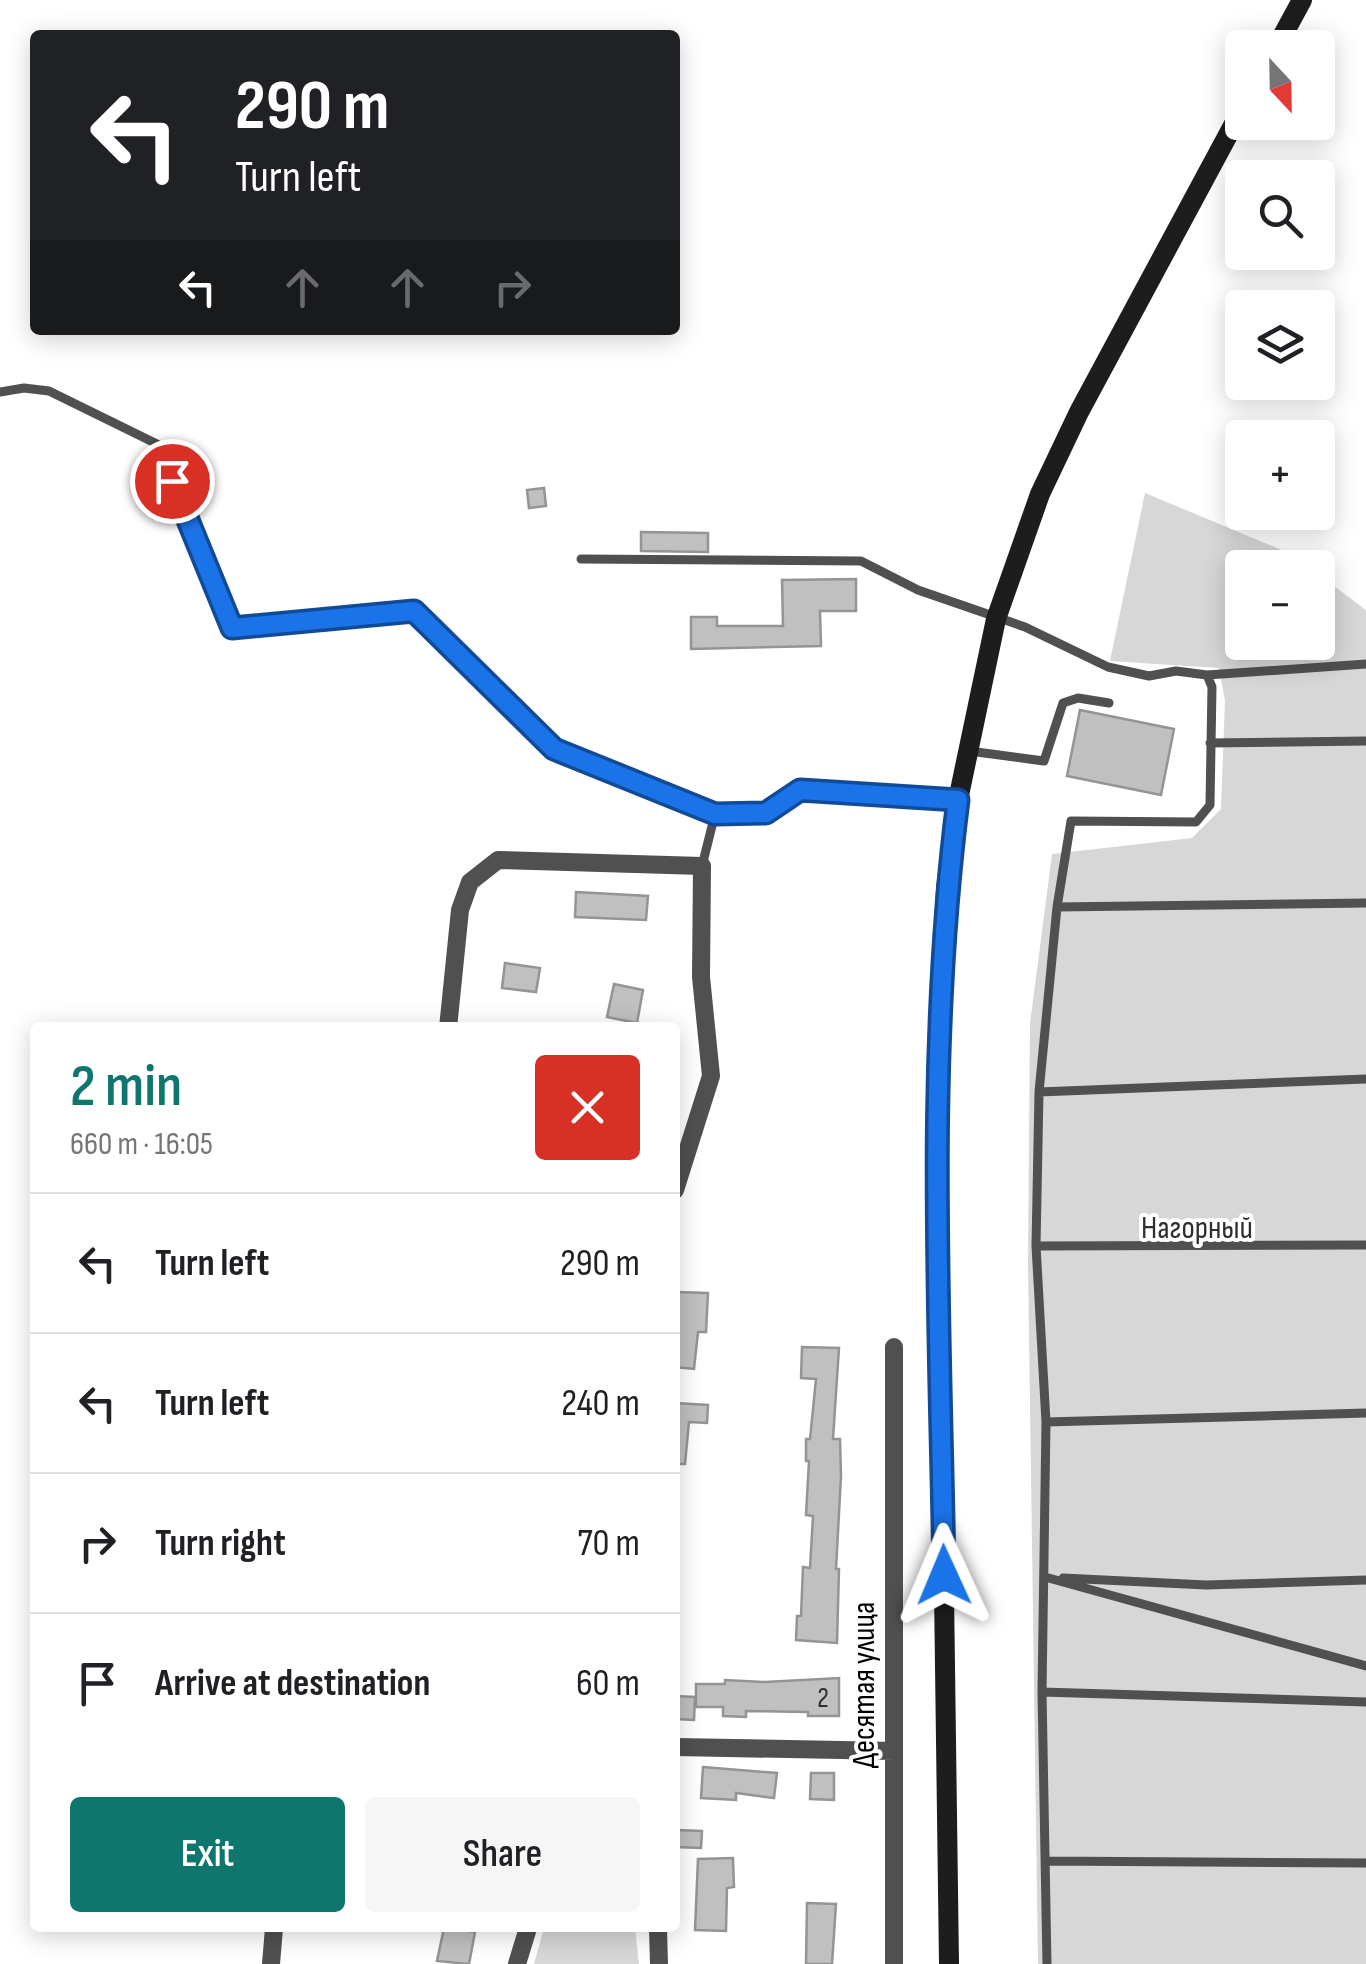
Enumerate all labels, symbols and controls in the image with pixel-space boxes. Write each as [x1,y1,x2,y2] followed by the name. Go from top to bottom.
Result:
[1225,30,1335,140] north arrow
[1225,30,1335,660] map controls
[235,65,390,149] text: 290 m
[70,70,200,200] icon: left
[235,150,361,205] text: Turn left
[1225,160,1335,270] button: search
[170,260,225,315] icon: left
[275,260,330,315] icon: ahead
[380,260,435,315] icon: ahead
[485,260,540,315] icon: right
[1225,290,1335,400] button: layers
[1225,420,1335,530] button: +
[130,439,215,524] pin
[145,454,200,509] icon: arrive
[1225,550,1335,660] button: −
[70,1051,182,1123] text: 2 min
[535,1055,640,1160] button: close
[70,1125,213,1164] text: 660 m · 16:05
[1141,1209,1253,1248] park label: Нагорный
[70,1236,125,1291] icon: left
[155,1241,269,1286] text: Turn left
[560,1241,640,1286] text: 290 m
[70,1376,125,1431] icon: left
[155,1381,269,1426] text: Turn left
[561,1381,640,1426] text: 240 m
[70,1516,125,1571] icon: right
[155,1521,286,1566] text: Turn right
[578,1521,640,1566] text: 70 m
[892,1523,996,1627] position arrow
[845,1602,884,1768] street label: Десятая улица
[70,1656,125,1711] icon: arrive
[155,1661,430,1706] text: Arrive at destination
[576,1661,640,1706] text: 60 m
[817,1682,829,1715] house number: 2
[70,1797,345,1912] button: Exit
[365,1797,640,1912] button: Share

